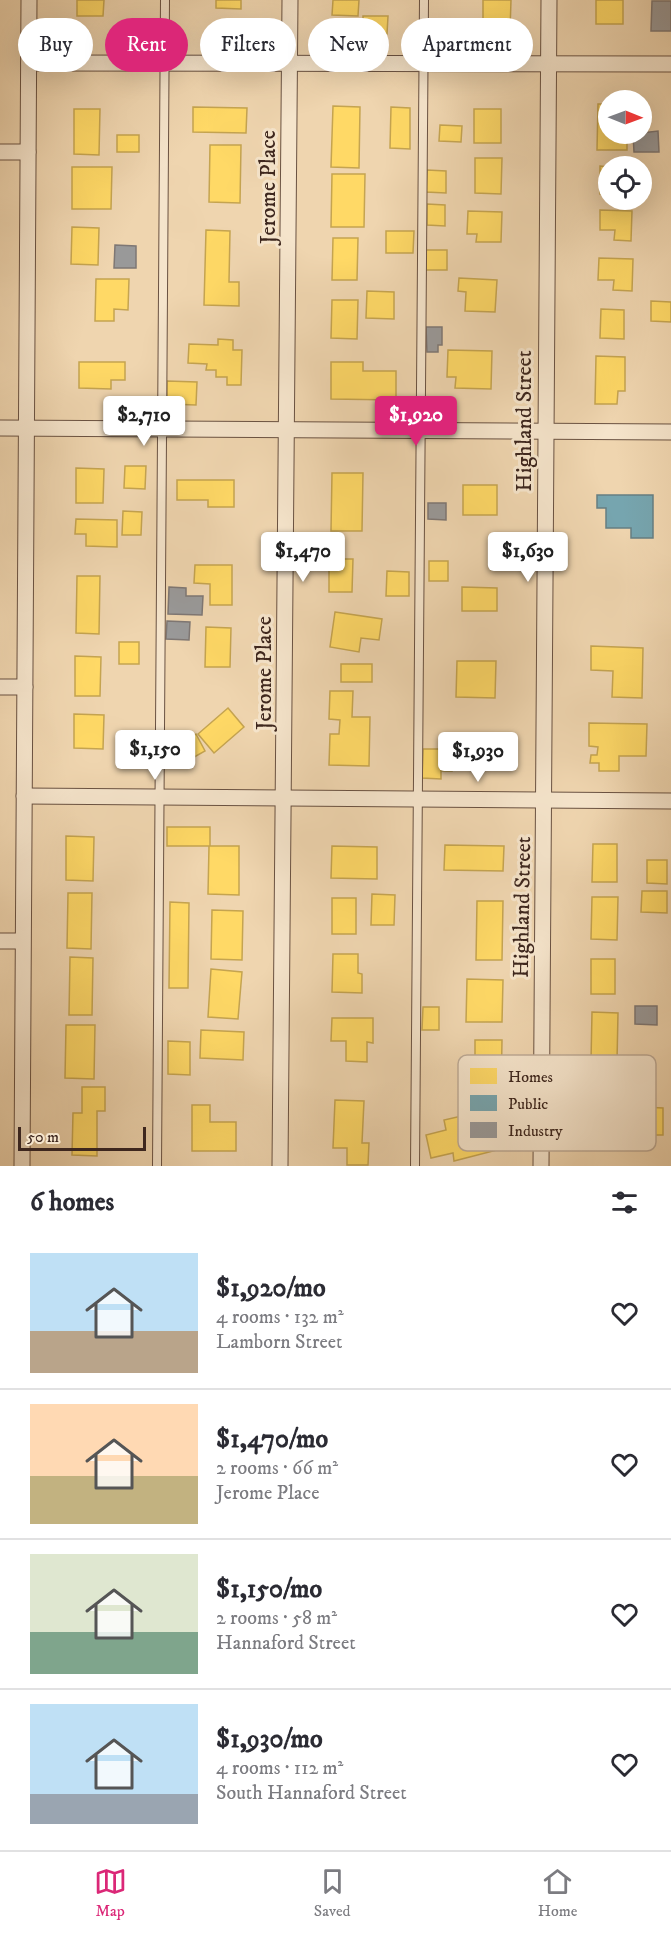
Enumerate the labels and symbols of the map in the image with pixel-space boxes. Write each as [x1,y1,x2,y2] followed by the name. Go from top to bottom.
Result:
[598,90,652,144] north arrow
[255,130,282,246] street label: Jerome Place
[511,350,538,492] street label: Highland Street
[95,396,193,447] pin: $2,710
[367,396,465,447] pin: $1,920
[254,532,352,583] pin: $1,470
[479,532,577,583] pin: $1,630
[251,616,278,732] street label: Jerome Place
[106,730,204,781] pin: $1,150
[429,732,527,783] pin: $1,930
[508,836,537,978] street label: Highland Street
[458,1055,656,1151] legend
[508,1067,553,1087] text: Homes
[508,1094,548,1114] text: Public
[508,1121,563,1141] text: Industry
[18,1124,146,1152] scale bar

